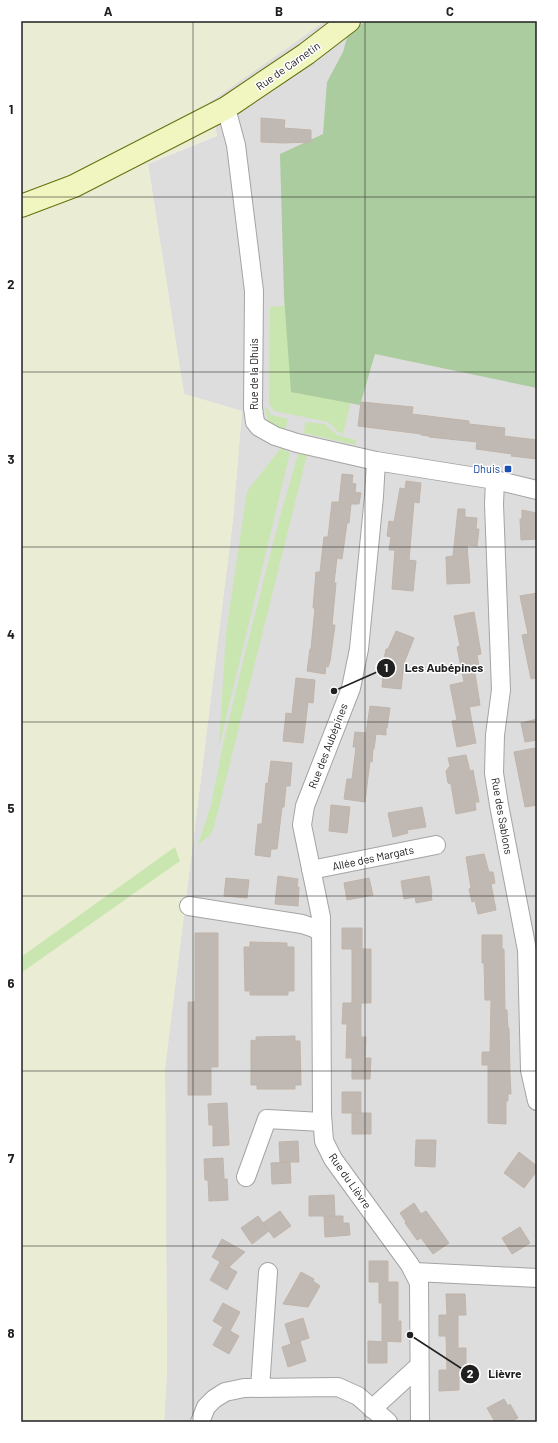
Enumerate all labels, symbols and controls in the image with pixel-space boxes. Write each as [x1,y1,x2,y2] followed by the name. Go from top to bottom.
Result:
[104,3,113,19] text: A
[275,3,283,19] text: B
[446,3,454,19] text: C
[253,39,322,93] street label: Rue de Carnetin
[9,101,13,117] text: 1
[7,276,15,292] text: 2
[247,338,260,410] street label: Rue de la Dhuis
[7,451,15,467] text: 3
[473,462,500,475] place label: Dhuis
[503,464,513,474] marker: Dhuis
[7,626,15,642] text: 4
[376,656,491,680] callout: Les Aubépines
[384,660,388,674] text: 1
[405,660,483,674] text: Les Aubépines
[305,701,350,790] street label: Rue des Aubépines
[489,777,516,855] street label: Rue des Sablons
[7,800,15,816] text: 5
[331,843,415,873] street label: Allée des Margats
[8,975,15,991] text: 6
[8,1150,15,1166] text: 7
[327,1151,374,1211] street label: Rue du Lièvre
[7,1325,15,1341] text: 8
[460,1362,530,1386] callout: Lièvre
[467,1366,474,1380] text: 2
[488,1366,522,1380] text: Lièvre

